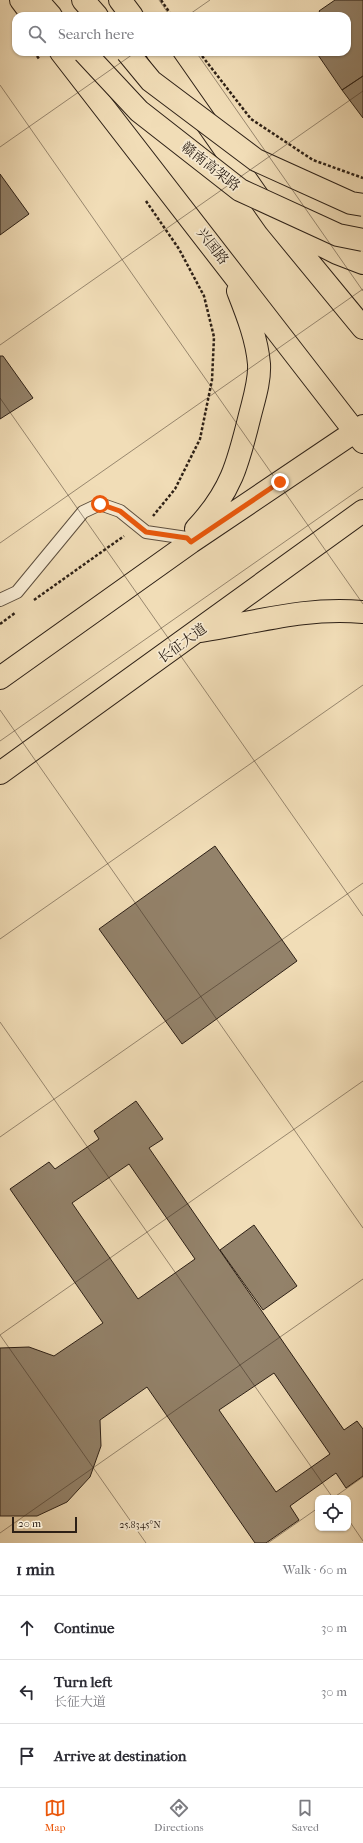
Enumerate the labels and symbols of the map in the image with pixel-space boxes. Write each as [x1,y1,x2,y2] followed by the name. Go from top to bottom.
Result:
[178,138,244,195] street label: 赣南高架路
[193,225,232,268] street label: 兴国路
[271,473,289,491] route end
[91,495,109,513] route start
[155,620,210,667] street label: 长征大道
[12,1515,77,1534] scale bar
[119,1519,161,1531] text: 25.8345°N

